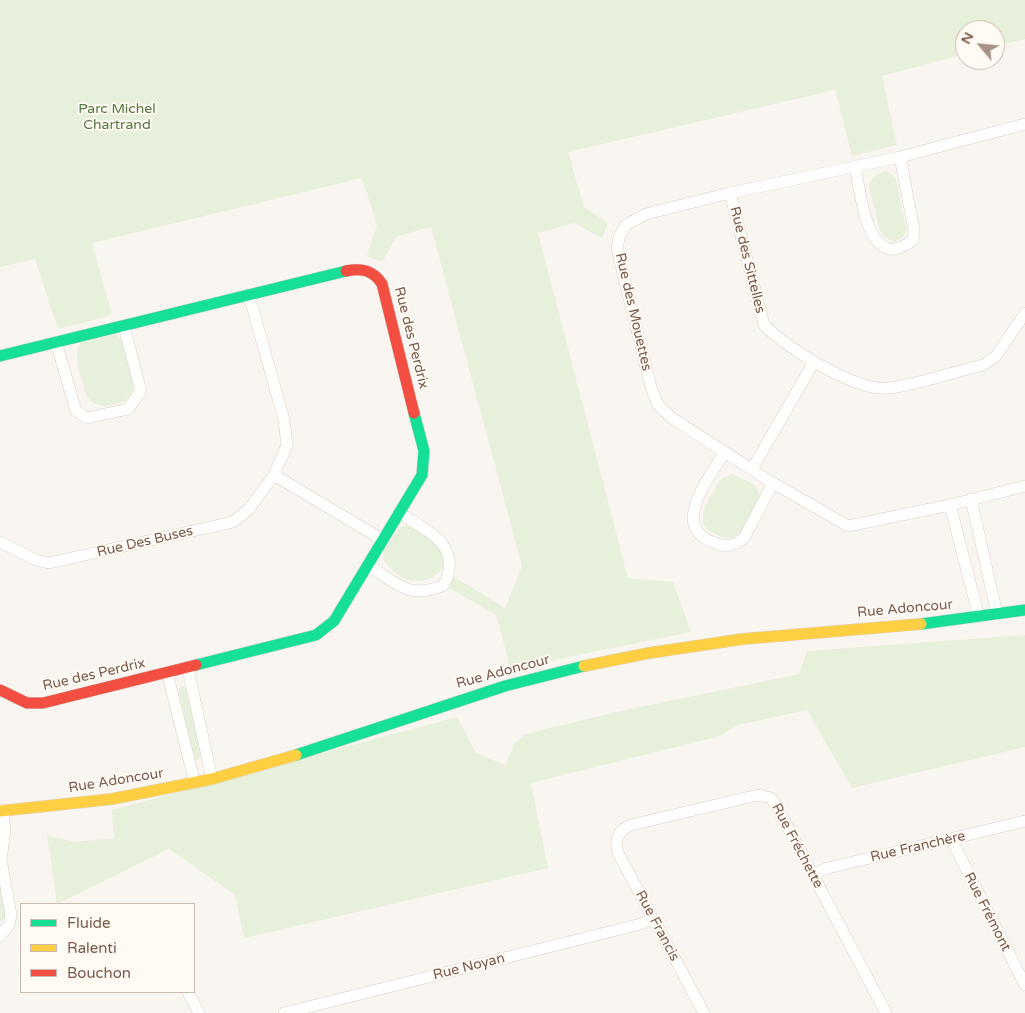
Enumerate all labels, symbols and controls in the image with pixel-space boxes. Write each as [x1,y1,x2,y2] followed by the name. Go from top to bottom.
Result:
[955,20,1005,70] north arrow
[957,29,977,47] text: N
[78,101,156,134] park label: Parc Michel Chartrand
[726,205,768,315] street label: Rue des Sittelles
[611,251,655,373] street label: Rue des Mouettes
[390,285,432,391] street label: Rue des Perdrix
[95,523,195,561] street label: Rue Des Buses
[856,596,954,622] street label: Rue Adoncour
[454,651,552,693] street label: Rue Adoncour
[41,655,147,695] street label: Rue des Perdrix
[67,765,165,797] street label: Rue Adoncour
[768,801,826,891] street label: Rue Fréchette
[869,828,967,866] street label: Rue Franchère
[960,870,1014,954] street label: Rue Frémont
[631,888,683,964] street label: Rue Francis
[20,903,195,993] legend
[67,914,111,932] text: Fluide
[67,939,117,957] text: Ralenti
[431,950,507,984] street label: Rue Noyan
[67,964,131,982] text: Bouchon

